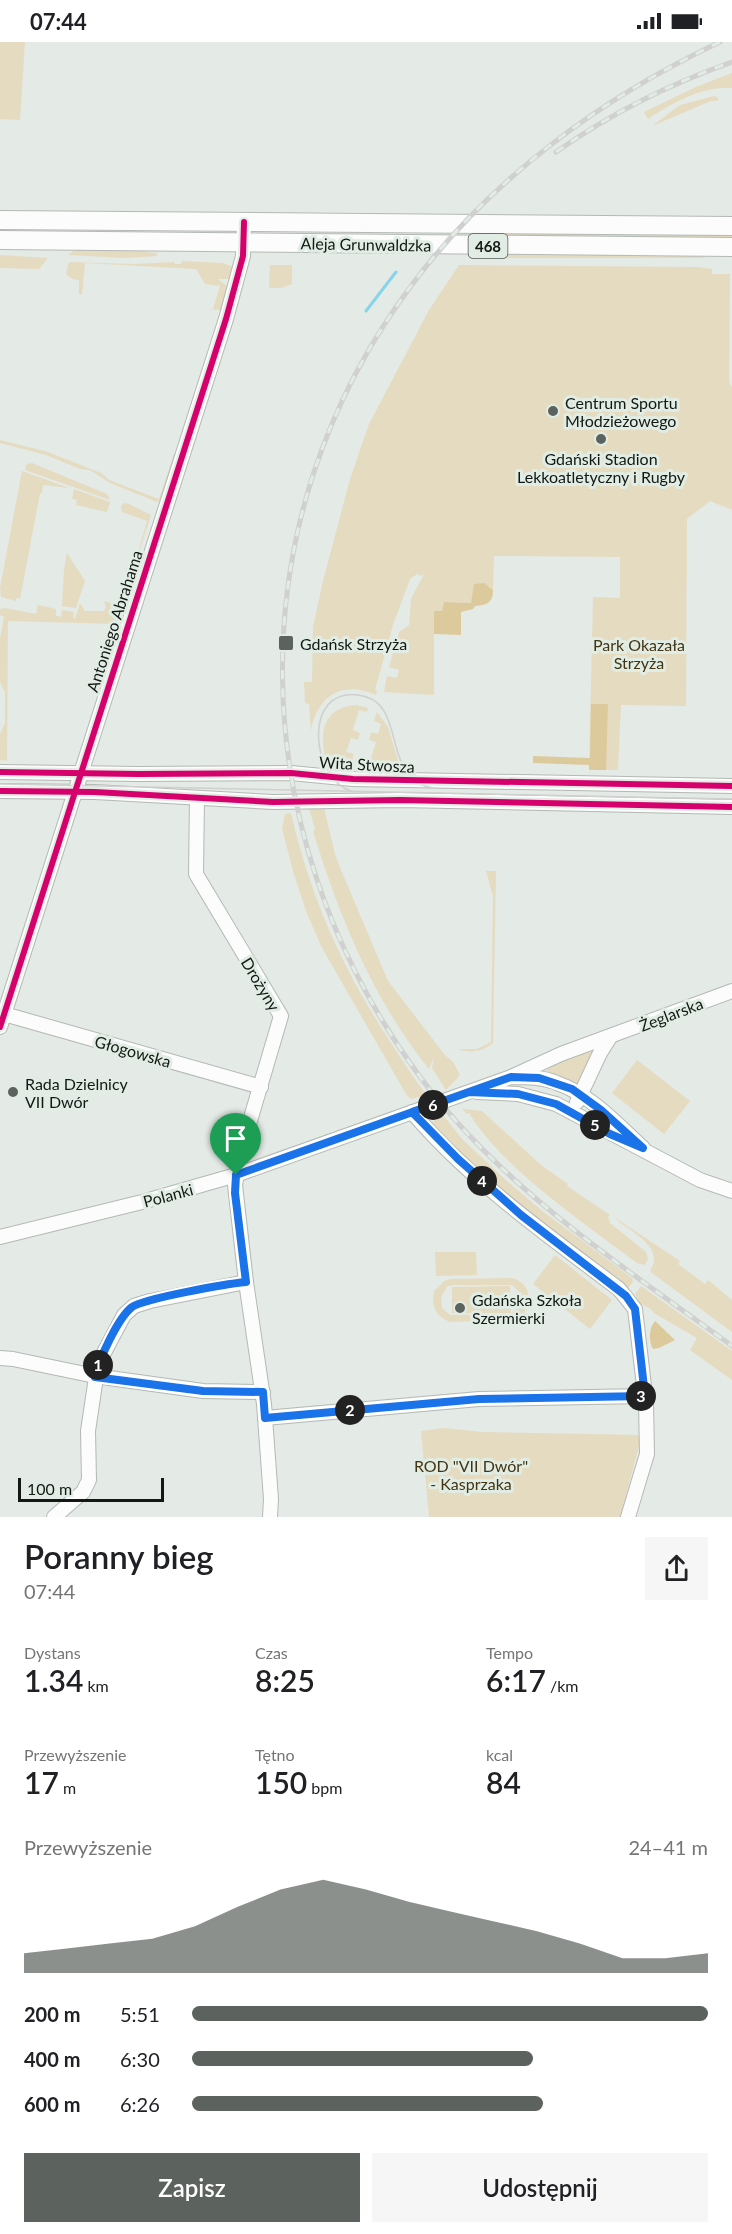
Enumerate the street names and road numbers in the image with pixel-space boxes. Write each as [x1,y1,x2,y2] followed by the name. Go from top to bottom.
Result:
[301,233,431,255] street label: Aleja Grunwaldzka
[468,234,508,258] road number: 468
[82,548,146,694] street label: Antoniego Abrahama
[319,752,415,776] street label: Wita Stwosza
[238,954,285,1015] street label: Drożyny
[637,993,705,1035] street label: Żeglarska
[93,1031,173,1071] street label: Głogowska
[141,1179,195,1211] street label: Polanki

